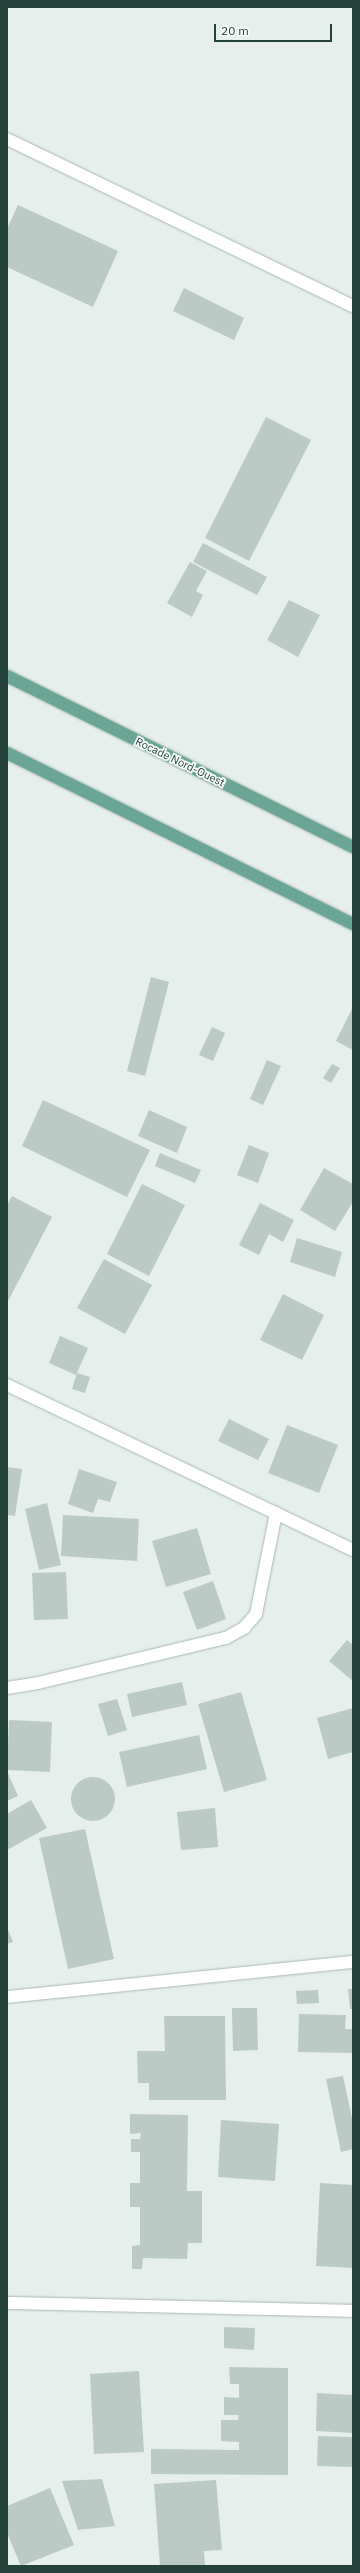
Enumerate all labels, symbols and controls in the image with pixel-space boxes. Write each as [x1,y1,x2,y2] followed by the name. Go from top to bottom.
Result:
[216,16,334,42] scale bar
[221,23,249,38] text: 20 m
[133,735,227,789] street label: Rocade Nord-Ouest

